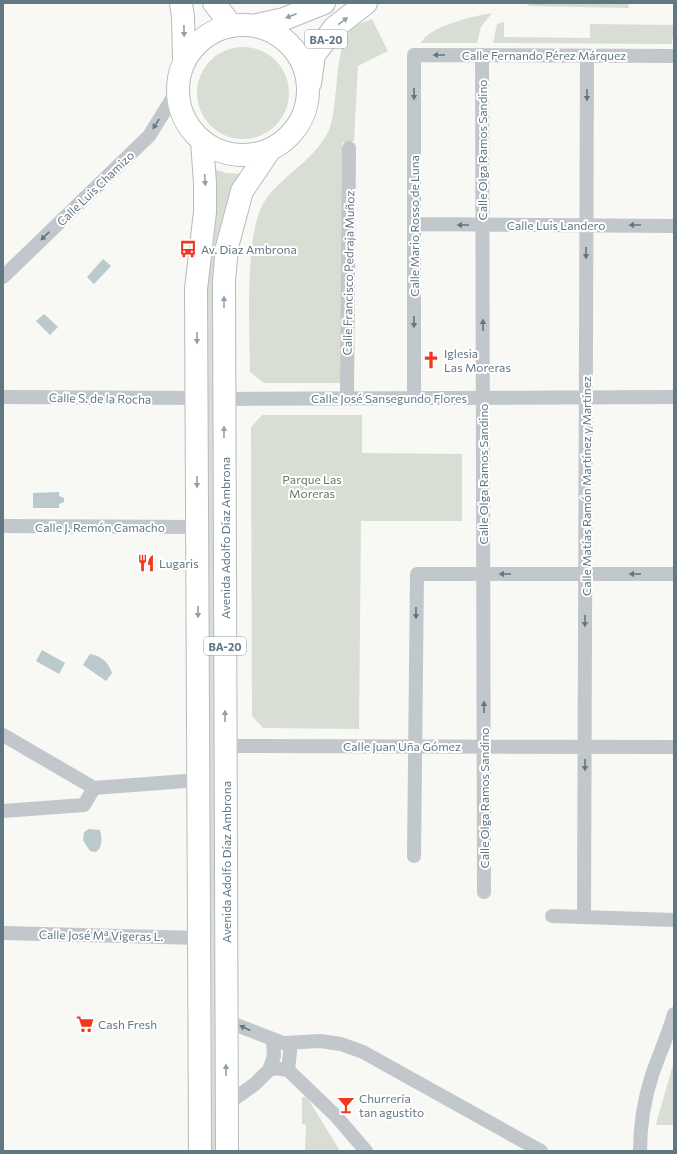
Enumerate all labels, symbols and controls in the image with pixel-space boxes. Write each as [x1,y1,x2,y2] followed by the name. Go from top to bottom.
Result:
[285,13,297,19] one-way arrow
[338,16,349,25] one-way arrow
[181,25,187,38] one-way arrow
[305,30,347,48] road number: BA-20
[462,48,626,62] street label: Calle Fernando Pérez Márquez
[432,52,445,58] one-way arrow
[475,80,489,220] street label: Calle Olga Ramos Sandino
[411,88,417,101] one-way arrow
[584,89,590,102] one-way arrow
[152,119,160,129] one-way arrow
[54,148,136,228] street label: Calle Luis Chamizo
[407,155,421,297] street label: Calle Mario Rosso de Luna
[201,174,208,186] one-way arrow
[340,190,356,356] street label: Calle Francisco Pedraja Muñoz
[507,218,605,232] street label: Calle Luis Landero
[457,221,469,228] one-way arrow
[629,222,641,229] one-way arrow
[40,231,50,241] one-way arrow
[178,239,198,259] bus stop icon: Av. Diaz Ambrona
[201,242,297,256] place label: Av. Diaz Ambrona
[583,247,589,260] one-way arrow
[221,295,227,308] one-way arrow
[411,316,417,329] one-way arrow
[480,318,486,331] one-way arrow
[194,332,200,345] one-way arrow
[444,346,511,374] place label: Iglesia Las Moreras
[421,350,441,370] church icon: Iglesia Las Moreras
[579,376,593,596] street label: Calle Matías Ramón Martínez y Martínez
[49,390,151,406] street label: Calle S. de la Rocha
[311,391,467,406] street label: Calle José Sansegundo Flores
[476,404,490,544] street label: Calle Olga Ramos Sandino
[221,425,227,438] one-way arrow
[218,457,232,619] street label: Avenida Adolfo Díaz Ambrona
[282,472,342,500] park label: Parque Las Moreras
[194,476,200,489] one-way arrow
[35,520,165,535] street label: Calle J. Remón Camacho
[136,553,156,573] restaurant icon: Lugaris
[159,556,199,570] place label: Lugaris
[498,571,511,577] one-way arrow
[628,571,641,577] one-way arrow
[195,606,201,619] one-way arrow
[413,607,419,620] one-way arrow
[582,615,588,628] one-way arrow
[204,637,246,655] road number: BA-20
[481,700,487,713] one-way arrow
[222,709,228,722] one-way arrow
[477,728,491,868] street label: Calle Olga Ramos Sandino
[343,739,461,754] street label: Calle Juan Uña Gómez
[582,759,588,772] one-way arrow
[219,781,233,943] street label: Avenida Adolfo Díaz Ambrona
[39,927,164,944] street label: Calle José Mª Vigeras L.
[75,1014,95,1034] supermarket icon: Cash Fresh
[98,1017,157,1031] place label: Cash Fresh
[239,1025,251,1031] one-way arrow
[223,1063,229,1076] one-way arrow
[359,1091,424,1119] place label: Churrería tan agustito
[336,1095,356,1115] bar icon: Churrería tan agustito

